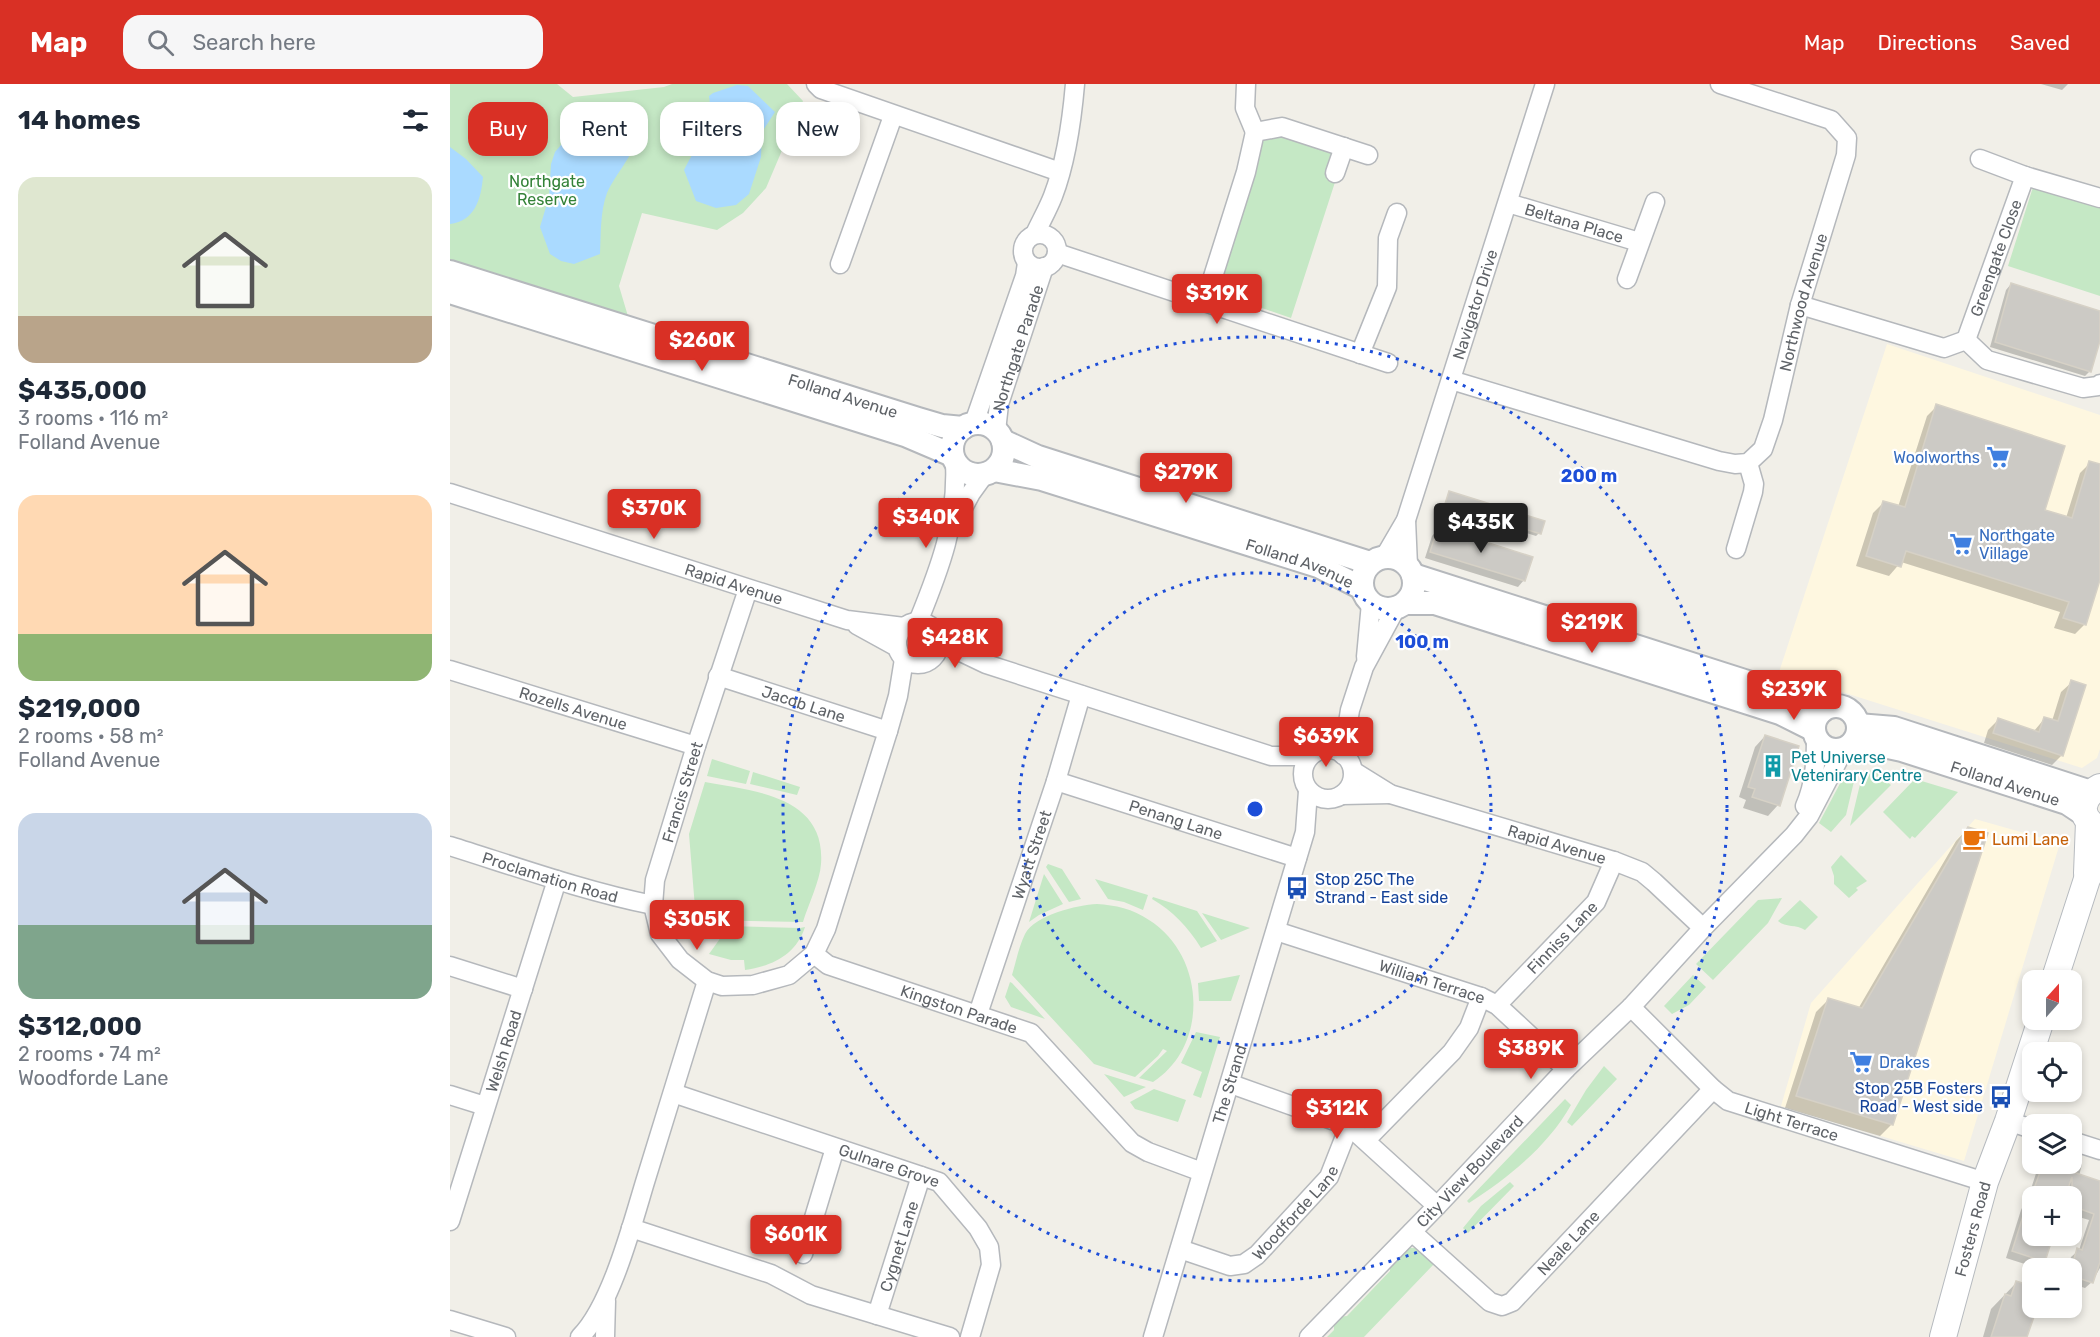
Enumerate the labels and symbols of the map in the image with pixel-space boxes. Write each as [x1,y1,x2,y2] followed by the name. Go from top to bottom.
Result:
[509,172,585,209] park label: Northgate Reserve
[1966,197,2026,319] street label: Greengate Close
[1522,200,1626,247] street label: Beltana Place
[1776,231,1831,373] street label: Northwood Avenue
[1449,247,1502,362] street label: Navigator Drive
[1175,274,1259,325] pin: $319K
[989,282,1047,412] street label: Northgate Parade
[660,321,744,372] pin: $260K
[786,370,900,422] street label: Folland Avenue
[1985,444,2011,470] supermarket icon: Woolworths
[1893,448,1980,467] place label: Woolworths
[1144,453,1228,504] pin: $279K
[1561,465,1617,487] text: 200 m
[612,489,696,540] pin: $370K
[884,498,968,549] pin: $340K
[1439,503,1523,554] pin: $435K
[1979,526,2055,563] place label: Northgate Village
[1948,531,1974,557] supermarket icon: Northgate Village
[1243,535,1357,592] street label: Folland Avenue
[682,560,785,609] street label: Rapid Avenue
[1550,603,1634,654] pin: $219K
[913,618,997,669] pin: $428K
[1395,631,1449,653] text: 100 m
[1752,670,1836,721] pin: $239K
[759,682,848,727] street label: Jacob Lane
[517,683,629,734] street label: Rozells Avenue
[1284,717,1368,768] pin: $639K
[658,739,707,845] street label: Francis Street
[1791,748,1922,785] place label: Pet Universe Vetenirary Centre
[1760,753,1786,779] building icon: Pet Universe Vetenirary Centre
[1948,757,2062,810] street label: Folland Avenue
[1127,796,1225,844] street label: Penang Lane
[1245,799,1265,819] centre of rings
[1008,808,1056,902] street label: Wyatt Street
[1505,821,1609,868] street label: Rapid Avenue
[1961,826,1987,852] cafe icon: Lumi Lane
[1992,830,2069,849] place label: Lumi Lane
[480,848,620,907] street label: Proclamation Road
[1315,870,1448,907] place label: Stop 25C The Strand - East side
[1284,875,1310,901] bus stop icon: Stop 25C The Strand - East side
[1523,897,1602,978] street label: Finniss Lane
[655,900,739,951] pin: $305K
[1377,956,1487,1008] street label: William Terrace
[2022,970,2082,1030] north arrow
[898,981,1020,1038] street label: Kingston Parade
[482,1008,526,1095] street label: Welsh Road
[1489,1029,1573,1080] pin: $389K
[1209,1042,1250,1126] street label: The Strand
[1848,1049,1874,1075] supermarket icon: Drakes
[1879,1053,1930,1072] place label: Drakes
[1855,1079,1983,1116] place label: Stop 25B Fosters Road - West side
[1988,1084,2014,1110] bus stop icon: Stop 25B Fosters Road - West side
[1295,1089,1379,1140] pin: $312K
[1742,1098,1841,1145] street label: Light Terrace
[1413,1111,1528,1231] street label: City View Boulevard
[836,1140,942,1192] street label: Gulnare Grove
[1248,1163,1342,1264] street label: Woodforde Lane
[1951,1179,1995,1279] street label: Fosters Road
[876,1199,922,1294] street label: Cygnet Lane
[1533,1206,1604,1279] street label: Neale Lane
[754,1215,838,1266] pin: $601K

